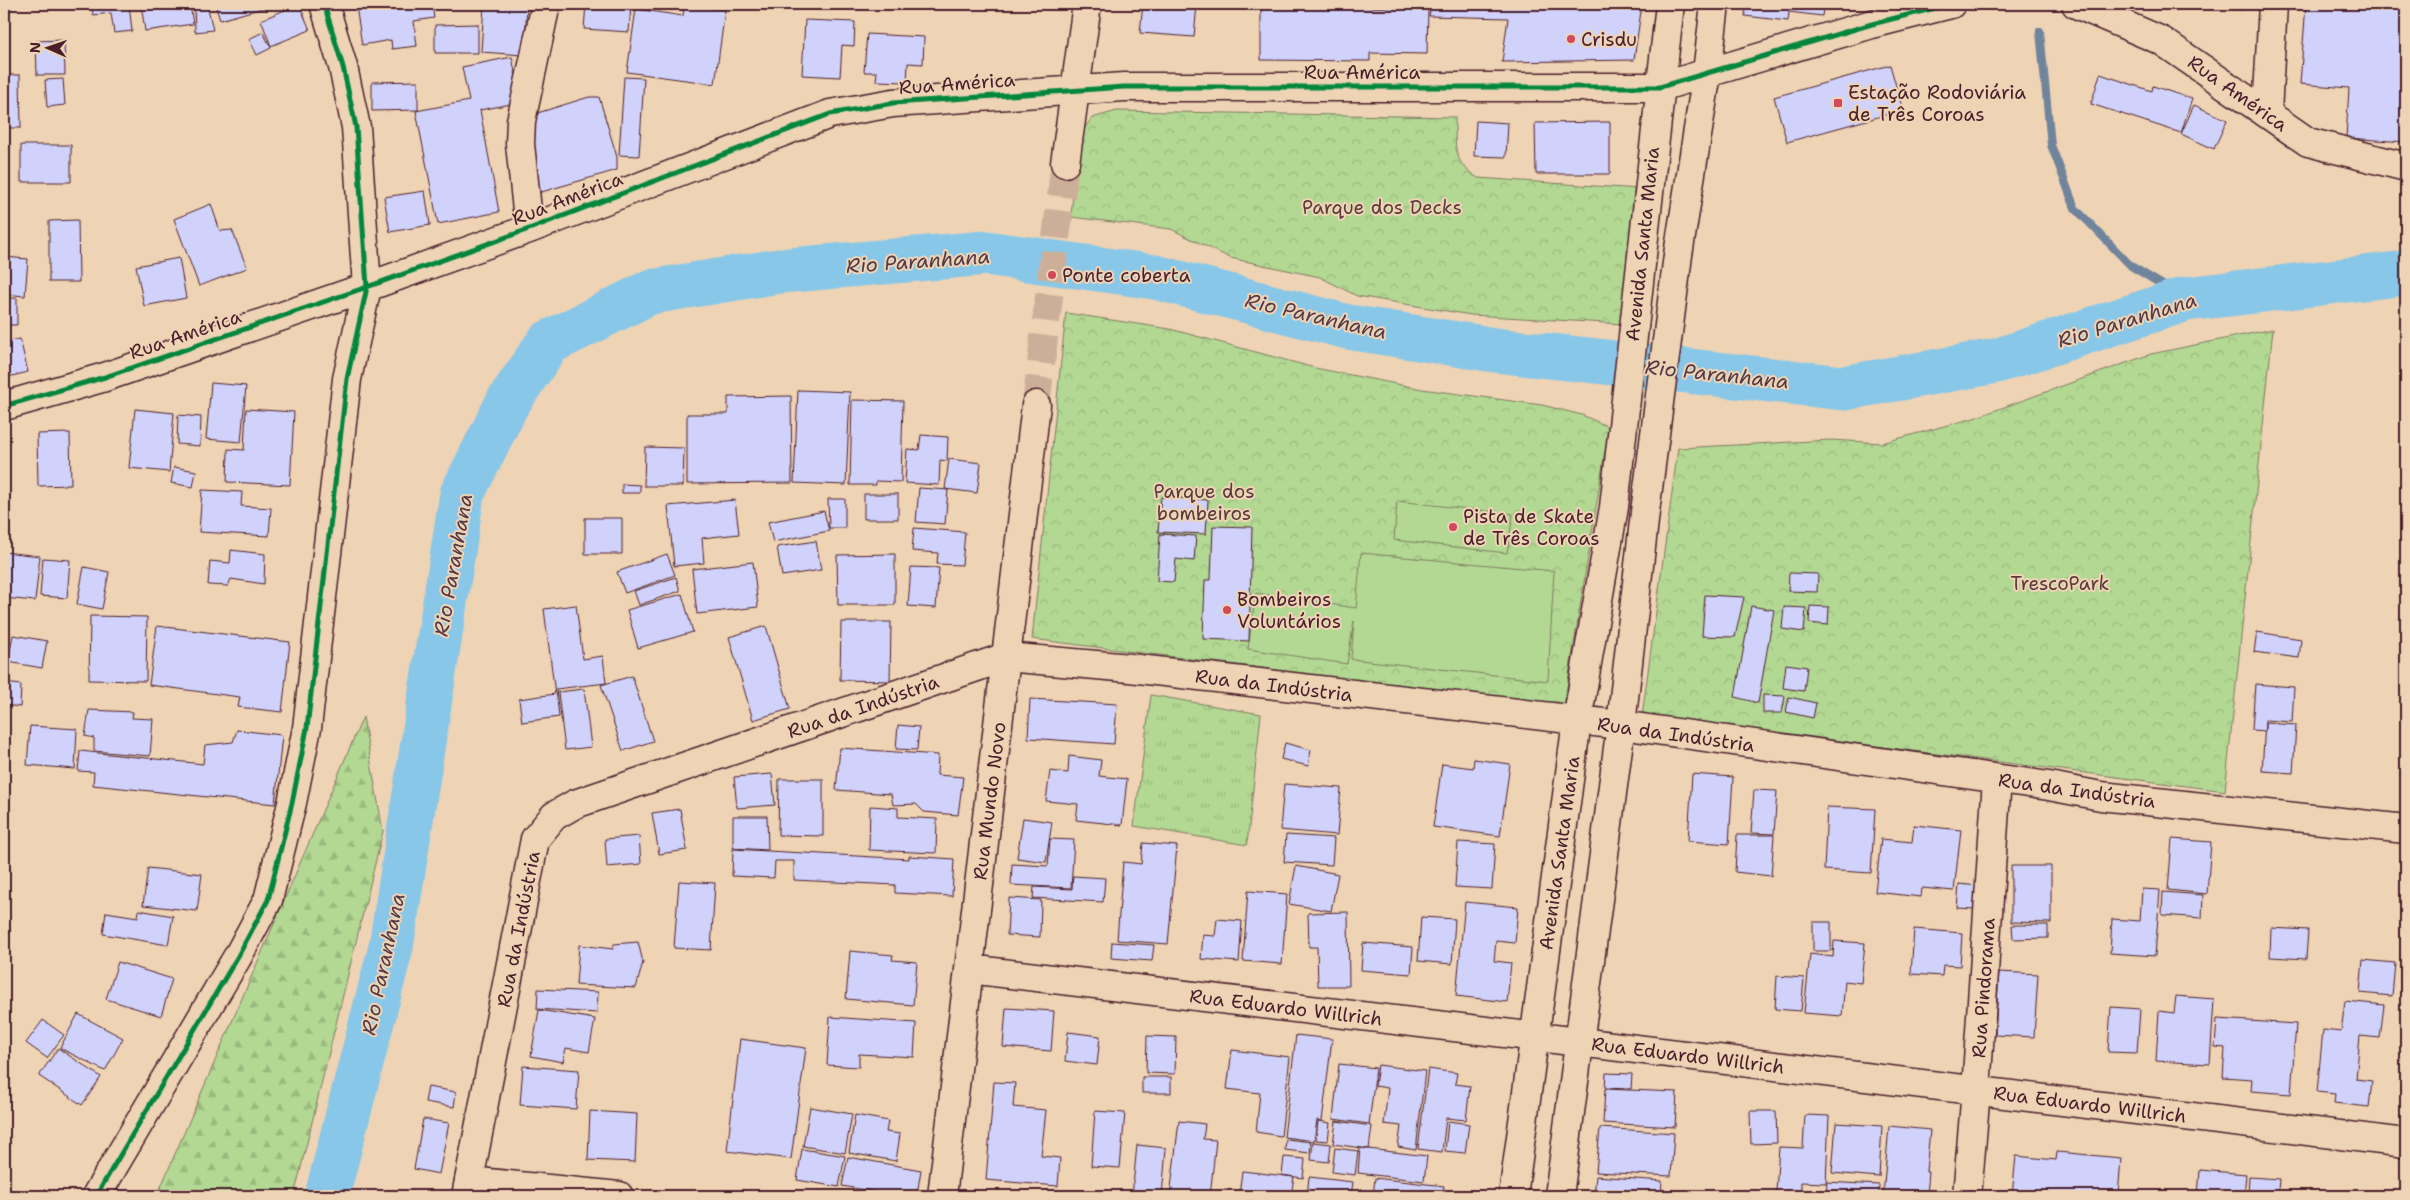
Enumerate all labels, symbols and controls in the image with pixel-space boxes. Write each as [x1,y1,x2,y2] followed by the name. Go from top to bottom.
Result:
[22,22,72,72] north arrow
[1581,27,1637,52] place label: Crisdu
[1565,33,1577,45] marker: Crisdu
[26,42,44,53] text: N
[2183,50,2293,137] street label: Rua América
[1304,60,1420,85] street label: Rua América
[898,67,1016,100] street label: Rua América
[1848,80,2026,127] place label: Estação Rodoviária de Três Coroas
[1832,97,1844,109] marker: Estação Rodoviária de Três Coroas
[1620,145,1665,343] street label: Avenida Santa Maria
[508,166,626,231] street label: Rua América
[1302,195,1462,220] park label: Parque dos Decks
[845,243,991,279] water label: Rio Paranhana
[1062,263,1191,288] place label: Ponte coberta
[1046,269,1058,281] marker: Ponte coberta
[2054,286,2200,354] water label: Rio Paranhana
[1243,287,1389,345] water label: Rio Paranhana
[126,304,245,365] street label: Rua América
[1644,354,1790,394] water label: Rio Paranhana
[1153,479,1255,526] park label: Parque dos bombeiros
[428,492,478,638] water label: Rio Paranhana
[1463,504,1600,551] place label: Pista de Skate de Três Coroas
[1447,521,1459,533] marker: Pista de Skate de Três Coroas
[2011,571,2109,596] park label: TrescoPark
[1237,587,1341,634] place label: Bombeiros Voluntários
[1221,604,1233,616] marker: Bombeiros Voluntários
[1194,663,1354,708] street label: Rua da Indústria
[784,669,942,744] street label: Rua da Indústria
[1596,711,1756,758] street label: Rua da Indústria
[967,721,1012,882] street label: Rua Mundo Novo
[1534,754,1586,952] street label: Avenida Santa Maria
[1997,767,2157,814] street label: Rua da Indústria
[491,849,546,1009] street label: Rua da Indústria
[355,891,411,1037] water label: Rio Paranhana
[1966,917,2001,1059] street label: Rua Pindorama
[1188,983,1384,1032] street label: Rua Eduardo Willrich
[1590,1031,1786,1080] street label: Rua Eduardo Willrich
[1992,1080,2188,1129] street label: Rua Eduardo Willrich

